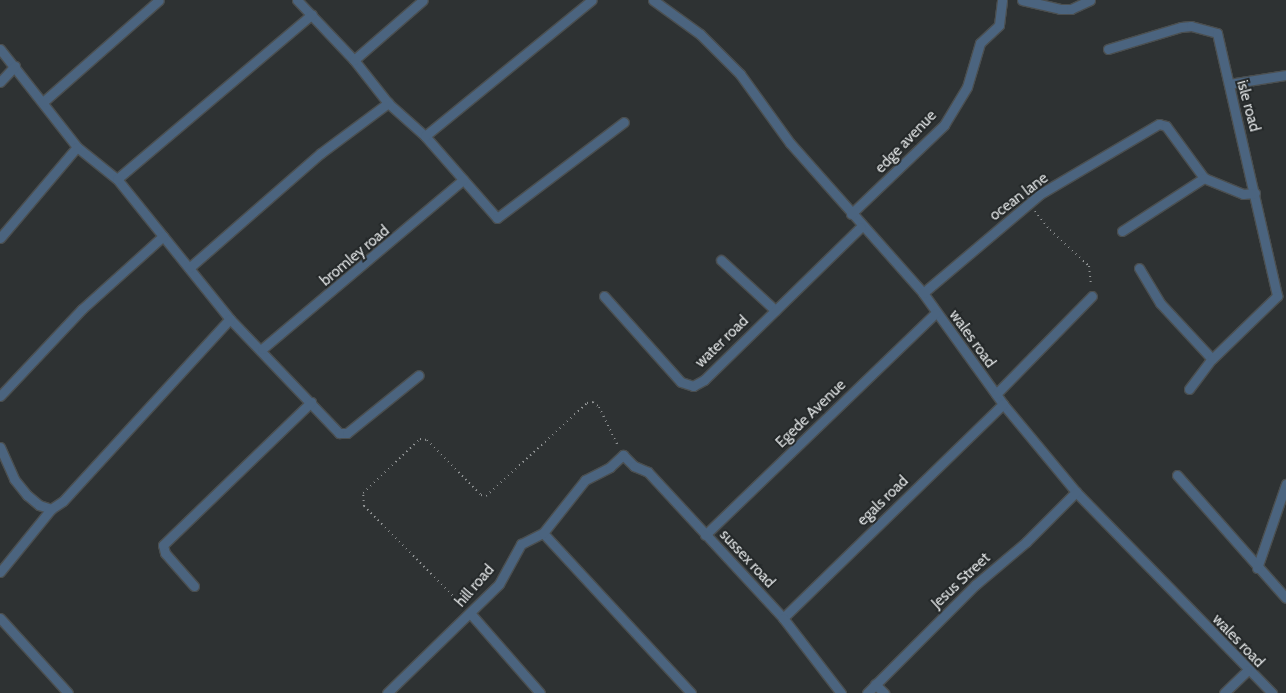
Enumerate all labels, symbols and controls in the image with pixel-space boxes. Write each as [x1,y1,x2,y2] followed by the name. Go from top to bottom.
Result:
[1233,78,1263,134] street label: isle road
[872,107,940,177] street label: edge avenue
[986,169,1052,225] street label: ocean lane
[317,222,393,290] street label: bromley road
[945,307,999,371] street label: wales road
[692,312,752,372] street label: water road
[772,376,850,452] street label: Egede Avenue
[854,472,912,530] street label: egals road
[716,526,778,592] street label: sussex road
[928,549,994,613] street label: Jesus Street
[452,561,498,611] street label: hill road
[1208,611,1268,671] street label: wales road

